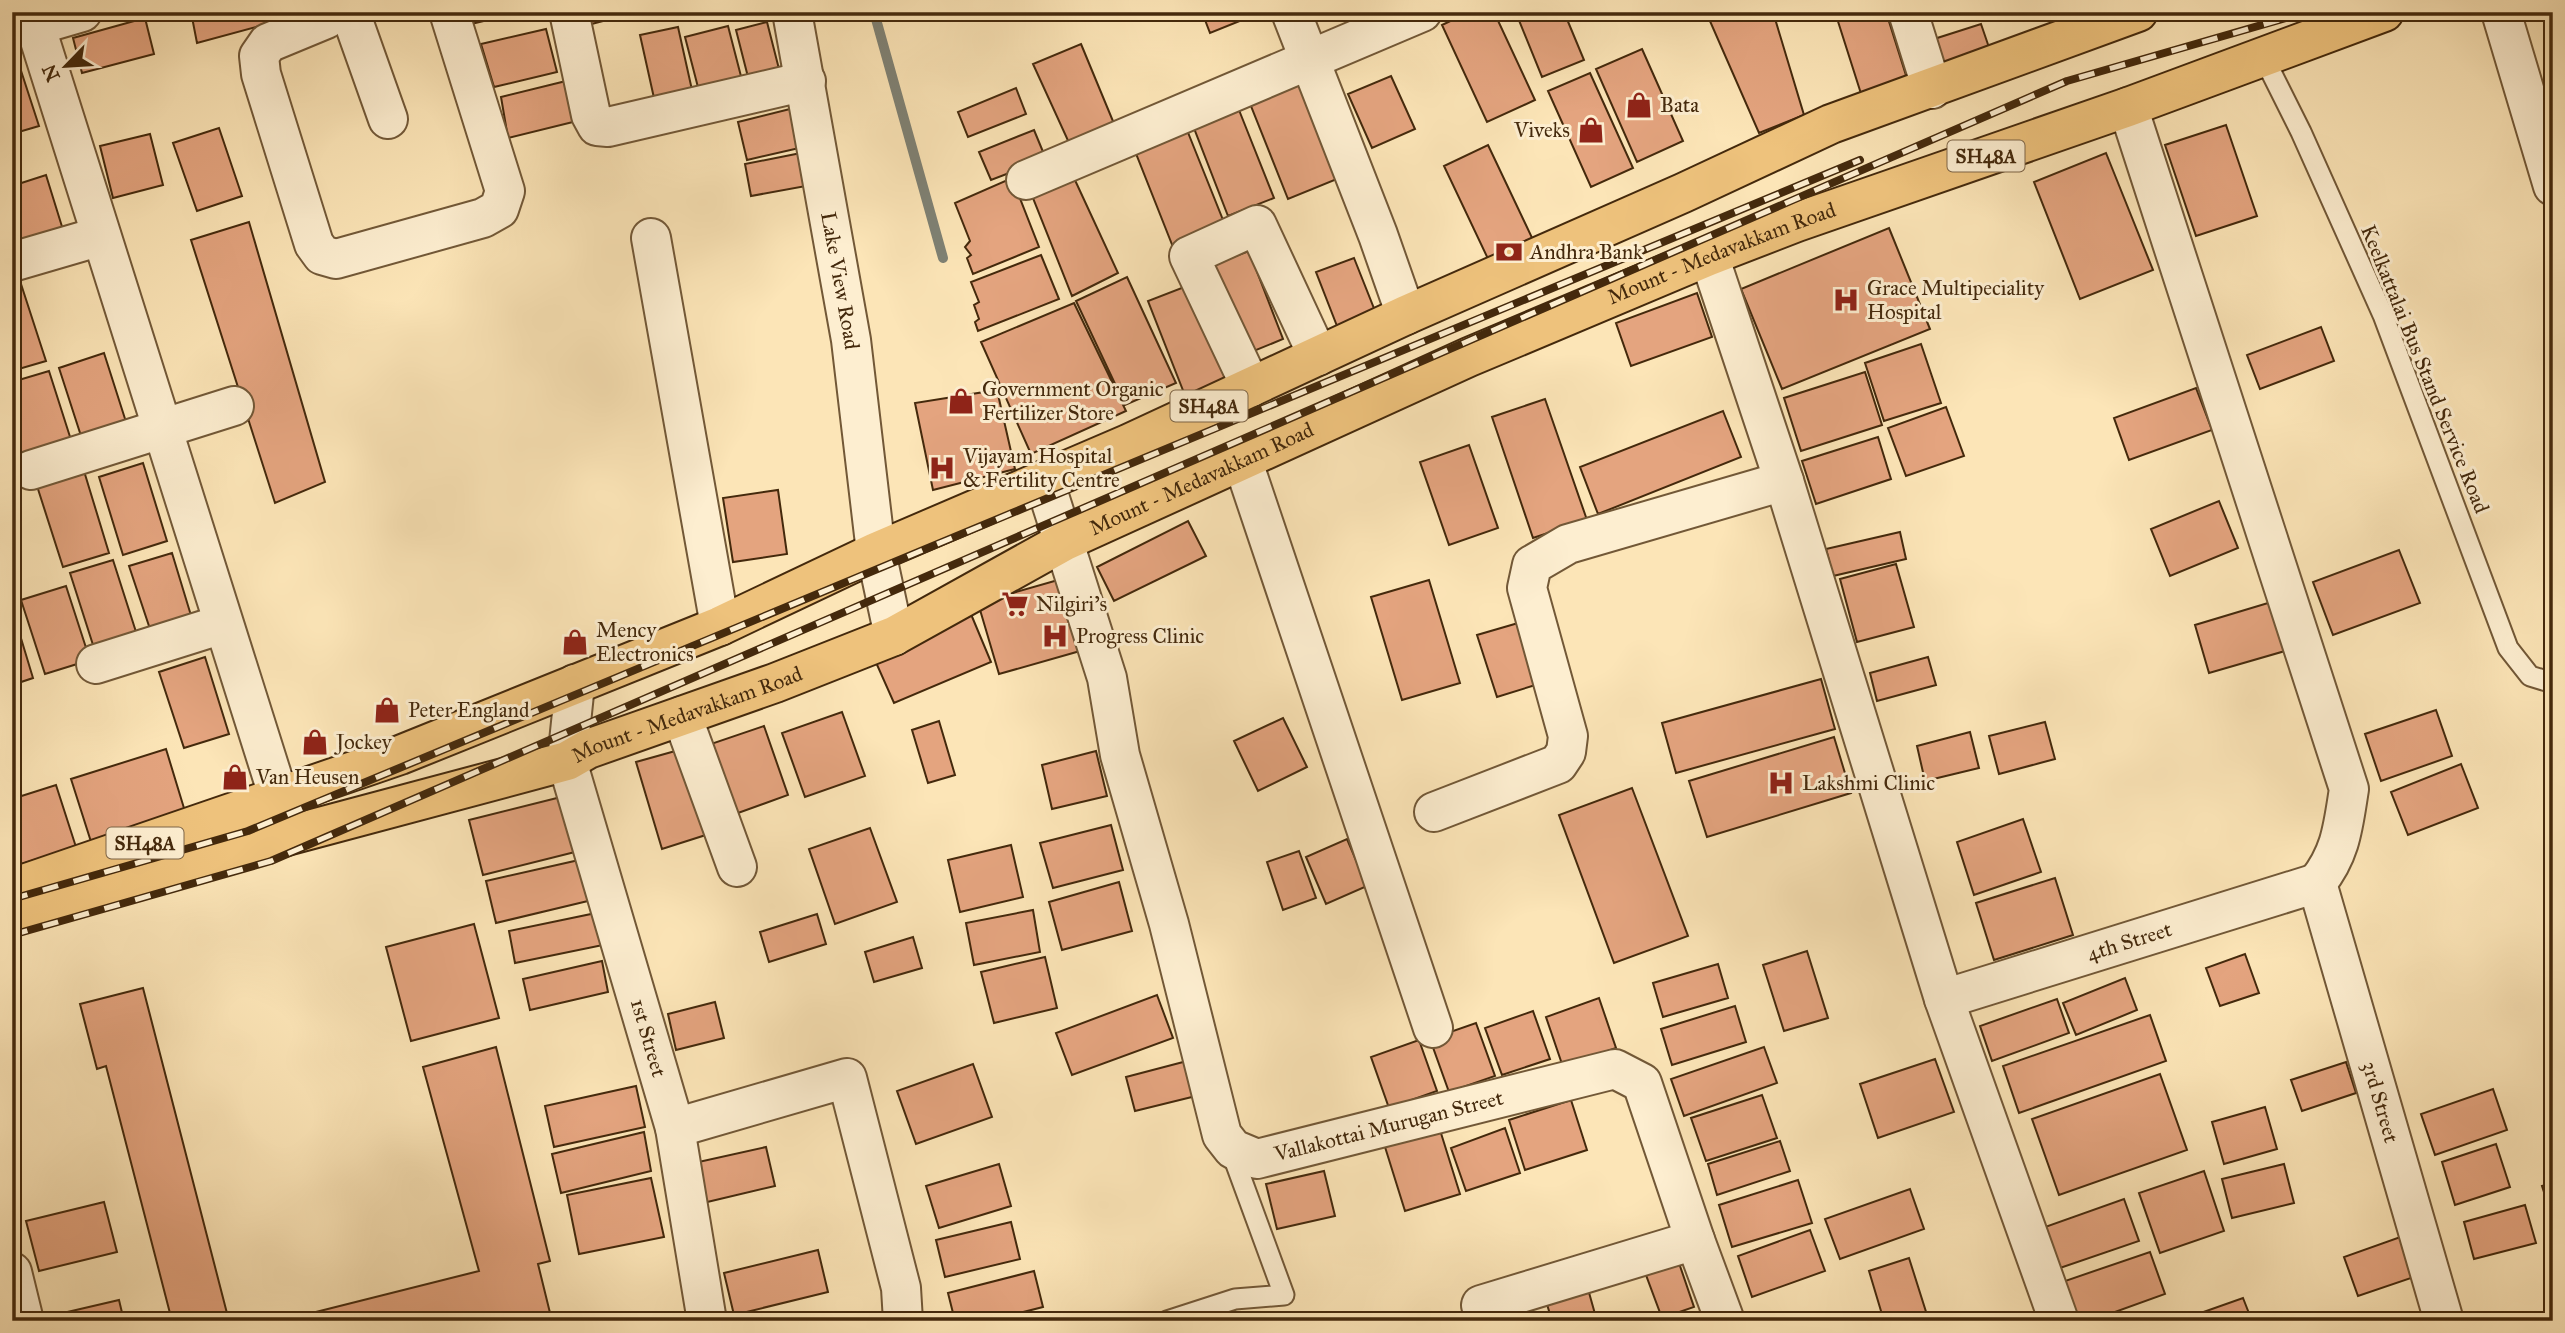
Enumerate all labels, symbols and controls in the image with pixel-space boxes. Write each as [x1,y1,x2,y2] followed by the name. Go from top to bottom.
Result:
[32,32,102,102] north arrow
[37,61,65,85] text: N
[1624,90,1654,120] shop icon: Bata
[1660,92,1699,118] place label: Bata
[1576,115,1606,145] shop icon: Viveks
[1513,117,1570,143] place label: Viveks
[1948,140,2024,172] road number: SH48A
[1603,196,1840,310] street label: Mount - Medavakkam Road
[815,210,865,351] street label: Lake View Road
[2355,221,2495,517] street label: Keelkattalai Bus Stand Service Road
[1494,237,1524,267] bank icon: Andhra Bank
[1529,239,1643,265] place label: Andhra Bank
[1867,275,2045,325] place label: Grace Multipeciality Hospital
[1831,285,1861,315] hospital icon: Grace Multipeciality Hospital
[982,376,1164,426] place label: Government Organic Fertilizer Store
[946,386,976,416] shop icon: Government Organic Fertilizer Store
[1170,390,1248,422] road number: SH48A
[1085,416,1318,541] street label: Mount - Medavakkam Road
[962,443,1120,493] place label: Vijayam Hospital & Fertility Centre
[927,453,957,483] hospital icon: Vijayam Hospital & Fertility Centre
[1000,589,1030,619] supermarket icon: Nilgiri's
[1036,591,1107,617] place label: Nilgiri's
[596,617,694,667] place label: Mency Electronics
[1040,621,1070,651] hospital icon: Progress Clinic
[1076,623,1204,649] place label: Progress Clinic
[560,627,590,657] shop icon: Mency Electronics
[567,660,806,769] street label: Mount - Medavakkam Road
[372,695,402,725] shop icon: Peter England
[408,697,530,723] place label: Peter England
[300,727,330,757] shop icon: Jockey
[334,729,393,755] place label: Jockey
[220,762,250,792] shop icon: Van Heusen
[255,764,359,790] place label: Van Heusen
[1766,768,1796,798] hospital icon: Lakshmi Clinic
[1802,770,1935,796] place label: Lakshmi Clinic
[106,828,184,858] road number: SH48A
[2084,916,2175,967] street label: 4th Street
[625,996,672,1081] street label: 1st Street
[2356,1058,2405,1146] street label: 3rd Street
[1271,1084,1506,1167] street label: Vallakottai Murugan Street

